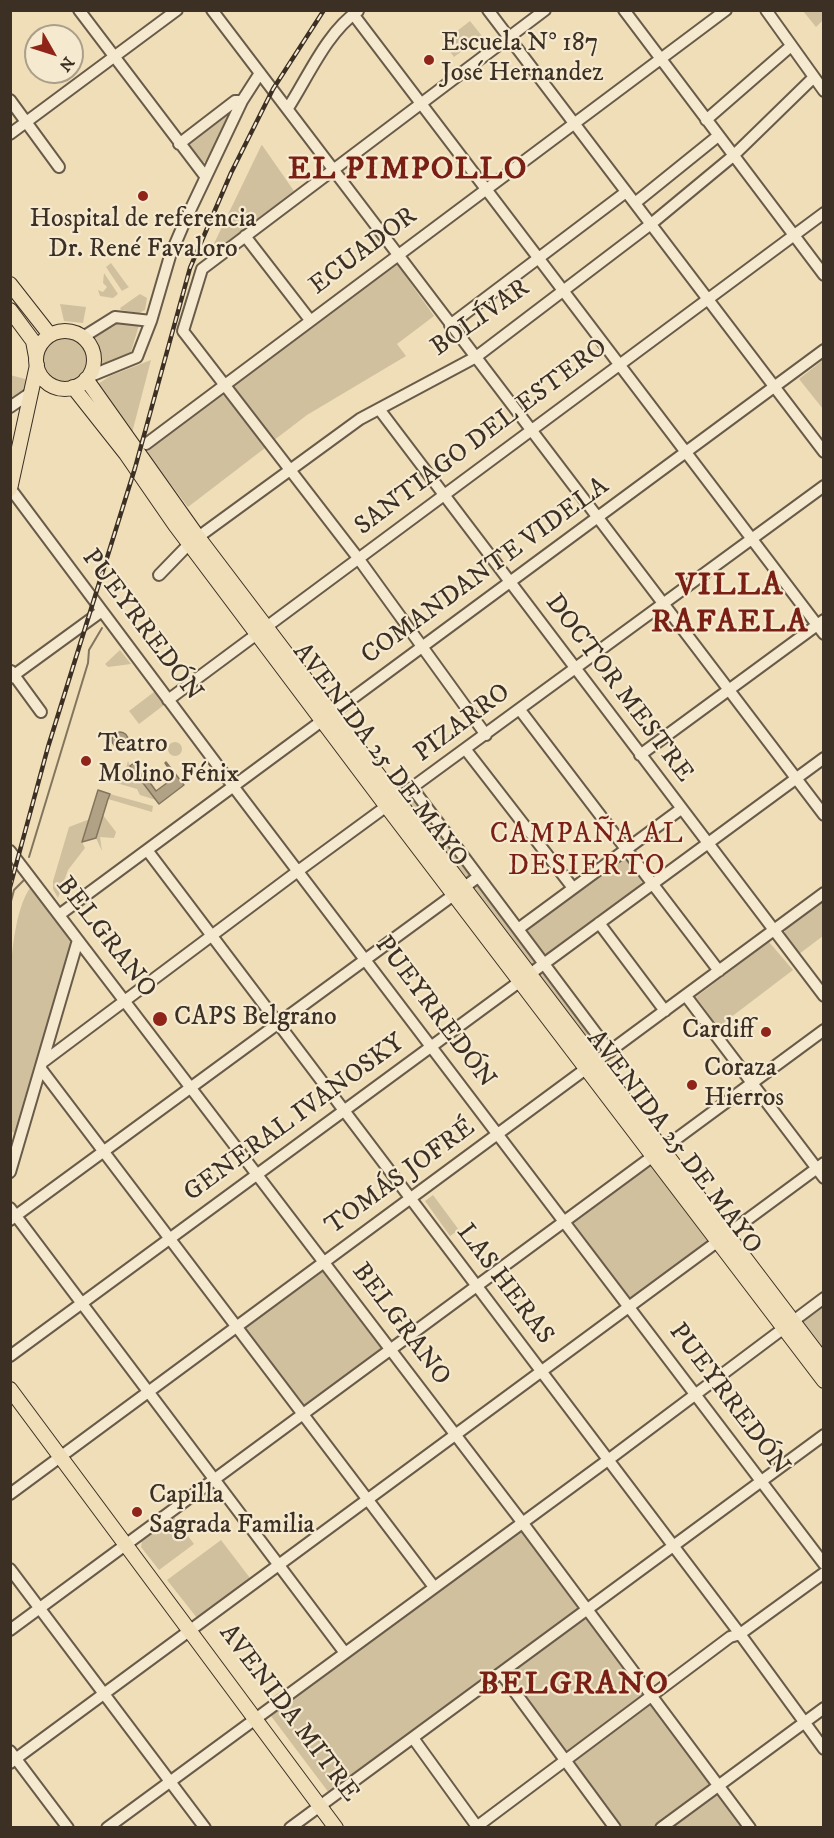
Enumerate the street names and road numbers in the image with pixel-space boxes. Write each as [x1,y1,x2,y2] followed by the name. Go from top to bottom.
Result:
[304,201,424,303] street label: ECUADOR
[426,274,536,364] street label: BOLÍVAR
[350,333,614,543] street label: SANTIAGO DEL ESTERO
[356,472,616,672] street label: COMANDANTE VIDELA
[74,544,208,708] street label: PUEYRREDÓN
[537,589,699,789] street label: DOCTOR MESTRE
[285,638,473,874] street label: AVENIDA 25 DE MAYO
[409,678,517,770] street label: PIZARRO
[48,871,162,1005] street label: BELGRANO
[367,931,501,1095] street label: PUEYRREDÓN
[579,1025,767,1261] street label: AVENIDA 25 DE MAYO
[179,1029,411,1209] street label: GENERAL IVANOSKY
[320,1113,482,1243] street label: TOMÁS JOFRÉ
[449,1219,559,1351] street label: LAS HERAS
[344,1258,456,1392] street label: BELGRANO
[661,1318,795,1482] street label: PUEYRREDÓN
[211,1619,365,1809] street label: AVENIDA MITRE

